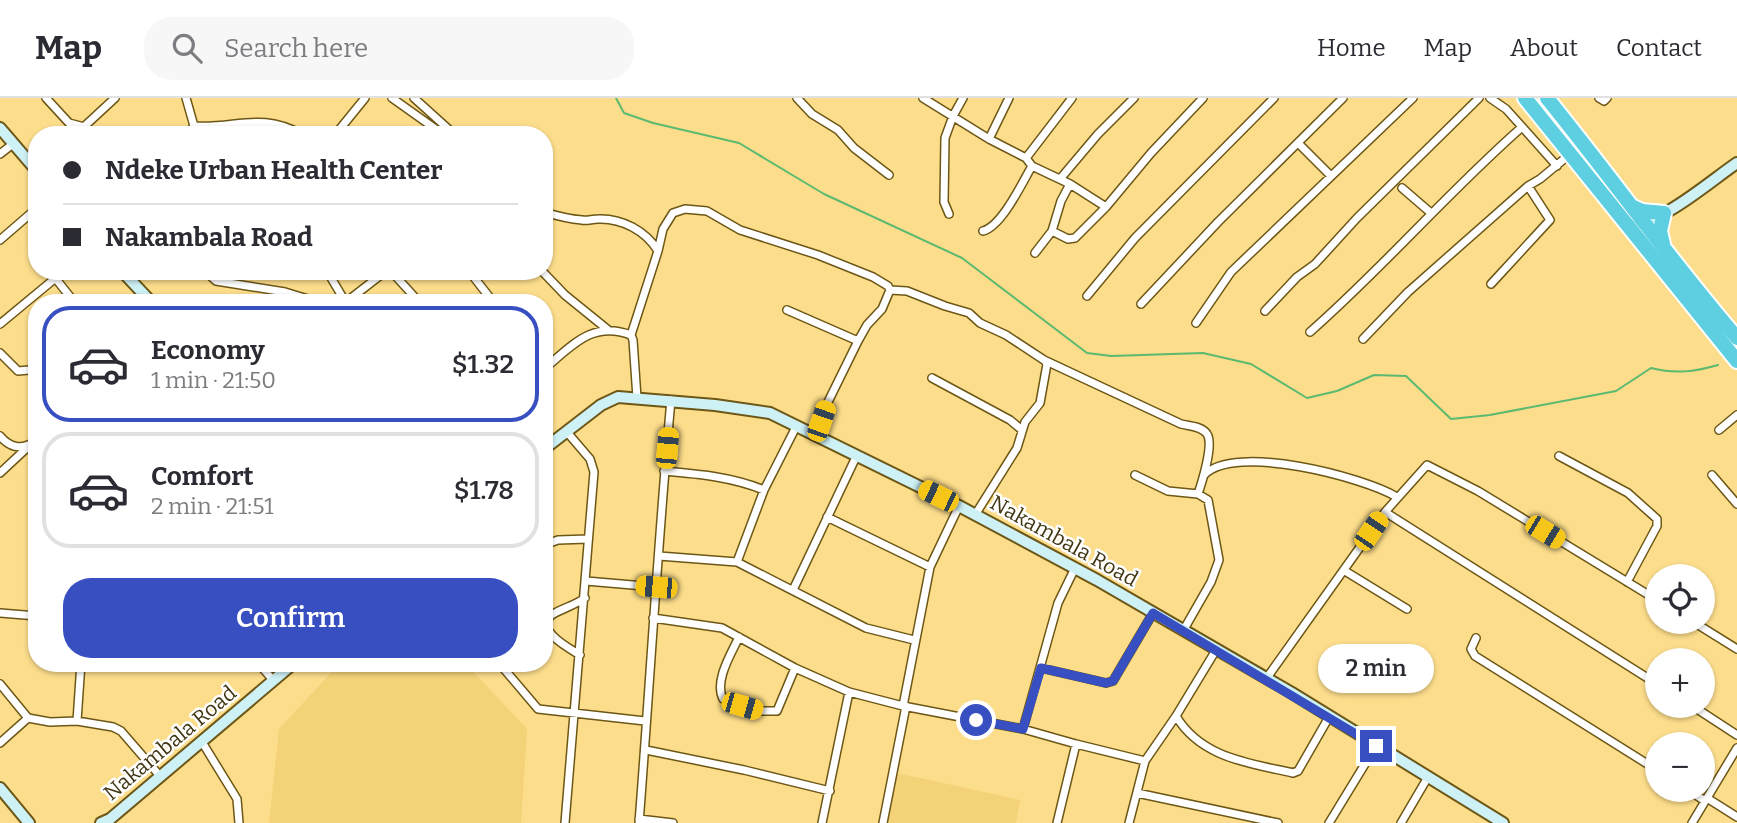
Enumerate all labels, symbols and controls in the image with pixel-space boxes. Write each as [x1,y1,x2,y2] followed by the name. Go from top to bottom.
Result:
[144,17,634,80] search box
[35,28,102,68] text: Map
[168,29,206,67] icon: search
[224,33,368,64] text: Search here
[1317,34,1386,62] text: Home
[1424,34,1472,62] text: Map
[1510,34,1578,62] text: About
[1616,34,1702,62] text: Contact
[105,155,443,186] text: Ndeke Urban Health Center
[105,222,313,253] text: Nakambala Road
[67,333,130,396] icon: car
[151,335,265,366] text: Economy
[452,349,514,380] text: $1.32
[151,366,276,394] text: 1 min · 21:50
[805,398,838,444] car
[655,426,680,470] car
[67,459,130,522] icon: car
[151,461,254,492] text: Comfort
[454,475,514,506] text: $1.78
[915,477,962,515] car
[986,490,1142,592] street label: Nakambala Road
[151,492,274,520] text: 2 min · 21:51
[1351,508,1392,554] car
[1522,512,1569,552] car
[1645,564,1715,802] map controls
[1645,564,1715,634] button: locate
[635,575,678,599] car
[63,578,518,658] button: Confirm
[1318,644,1434,694] callout: 2 min
[1645,648,1715,718] button: +
[1346,654,1406,682] text: 2 min
[98,680,242,806] street label: Nakambala Road
[719,690,766,722] car
[960,704,992,736] route start
[1360,730,1392,762] route end
[1645,732,1715,802] button: −

